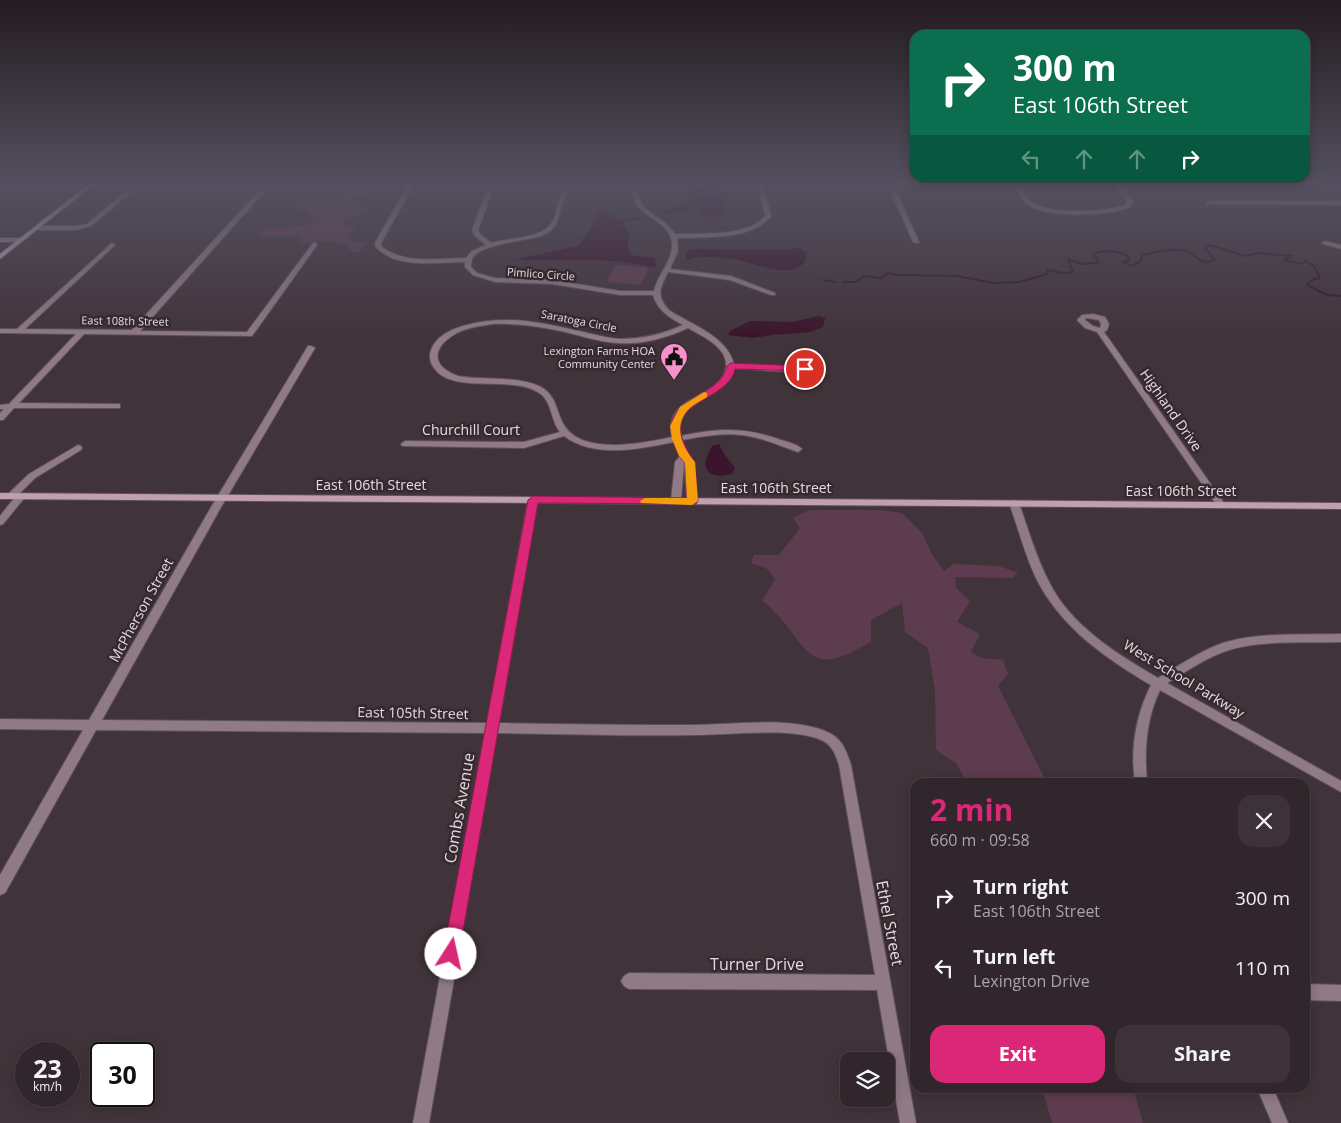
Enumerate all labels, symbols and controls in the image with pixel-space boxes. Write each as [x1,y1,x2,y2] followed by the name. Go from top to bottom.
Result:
[1013,44,1117,91] text: 300 m
[930,50,995,115] icon: right
[1013,89,1188,119] text: East 106th Street
[1017,145,1045,173] icon: left
[1070,145,1098,173] icon: ahead
[1123,145,1151,173] icon: ahead
[1176,145,1204,173] icon: right
[506,264,576,283] street label: Pimlico Circle
[540,306,618,335] street label: Saratoga Circle
[81,312,169,329] street label: East 108th Street
[659,342,689,381] public building icon: Lexington Farms HOA Community Center
[543,343,655,371] place label: Lexington Farms HOA Community Center
[784,348,826,390] pin
[791,355,819,383] icon: arrive
[1136,365,1207,455] street label: Highland Drive
[422,420,520,439] street label: Churchill Court
[315,475,427,494] street label: East 106th Street
[720,478,832,497] street label: East 106th Street
[1125,481,1237,500] street label: East 106th Street
[104,554,177,665] street label: McPherson Street
[1120,635,1249,723] street label: West School Parkway
[357,702,469,723] street label: East 105th Street
[438,751,480,865] street label: Combs Avenue
[930,789,1013,830] text: 2 min
[1238,795,1290,847] button: close
[930,829,1030,851] text: 660 m · 09:58
[973,874,1068,900] text: Turn right
[871,879,909,968] street label: Ethel Street
[930,884,958,912] icon: right
[1235,885,1290,911] text: 300 m
[973,900,1100,922] text: East 106th Street
[424,927,476,979] position arrow
[973,944,1055,970] text: Turn left
[710,953,804,975] street label: Turner Drive
[930,954,958,982] icon: left
[1235,955,1290,981] text: 110 m
[973,970,1090,992] text: Lexington Drive
[930,1025,1105,1083] button: Exit
[1115,1025,1290,1083] button: Share
[90,1042,155,1107] speed limit sign: 30
[33,1051,62,1085] text: 23
[840,1052,895,1107] map controls
[840,1052,895,1107] button: layers
[33,1078,62,1095] text: km/h

